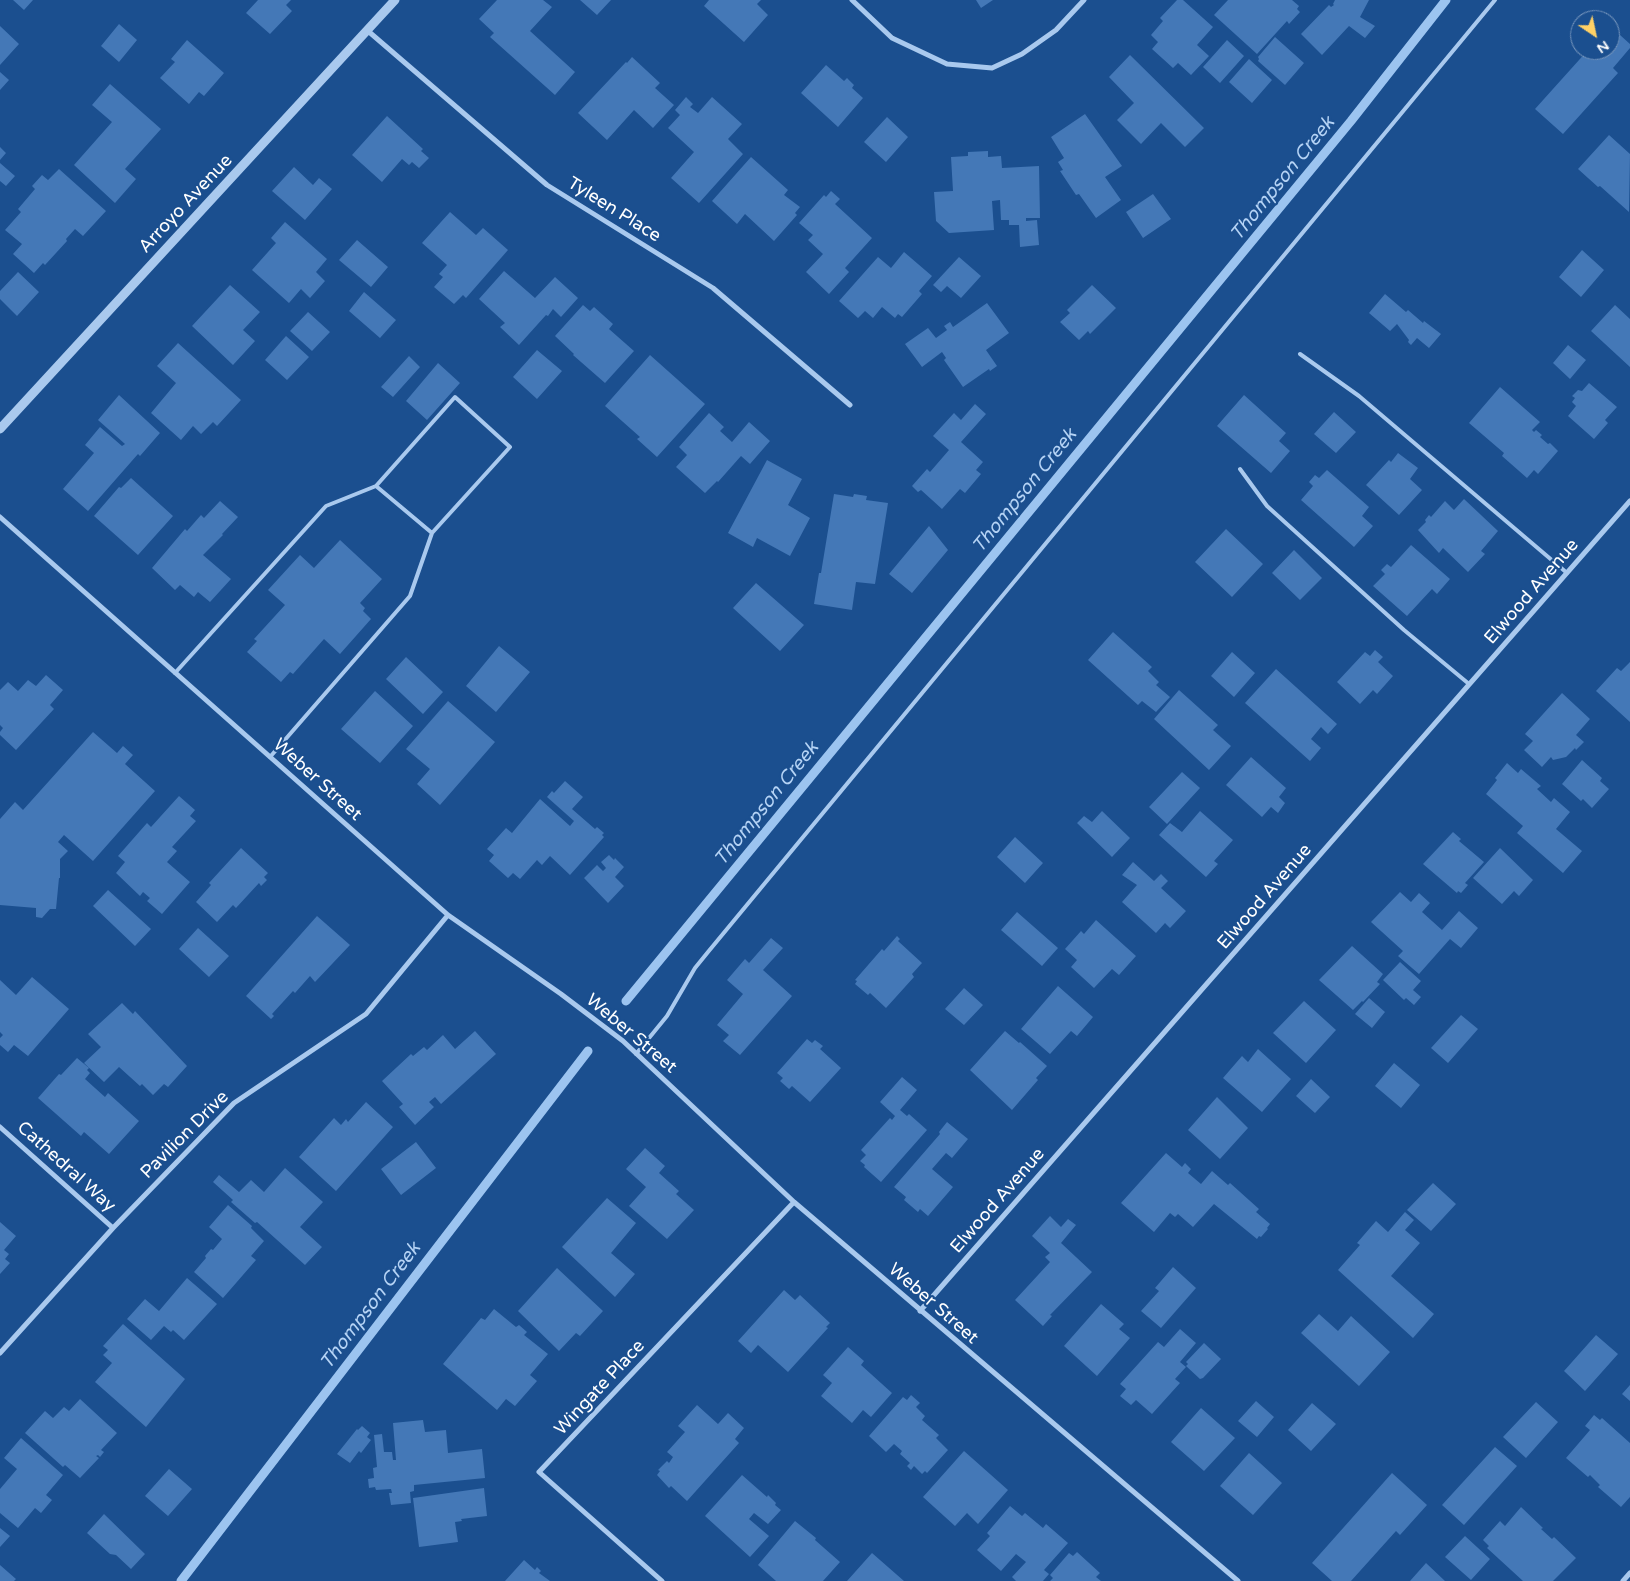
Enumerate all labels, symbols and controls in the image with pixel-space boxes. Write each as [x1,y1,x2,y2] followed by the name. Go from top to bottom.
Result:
[1570,10,1620,60] north arrow
[1594,37,1613,57] text: N
[1226,112,1340,246] water label: Thompson Creek
[135,150,237,258] street label: Arroyo Avenue
[563,173,665,247] street label: Tyleen Place
[968,424,1082,558] water label: Thompson Creek
[1480,535,1584,649] street label: Elwood Avenue
[268,734,366,826] street label: Weber Street
[710,737,824,871] water label: Thompson Creek
[1213,840,1317,954] street label: Elwood Avenue
[581,990,681,1078] street label: Weber Street
[137,1087,233,1183] street label: Pavilion Drive
[12,1117,120,1217] street label: Cathedral Way
[946,1144,1050,1258] street label: Elwood Avenue
[316,1238,426,1374] water label: Thompson Creek
[884,1259,982,1349] street label: Weber Street
[550,1336,650,1440] street label: Wingate Place

